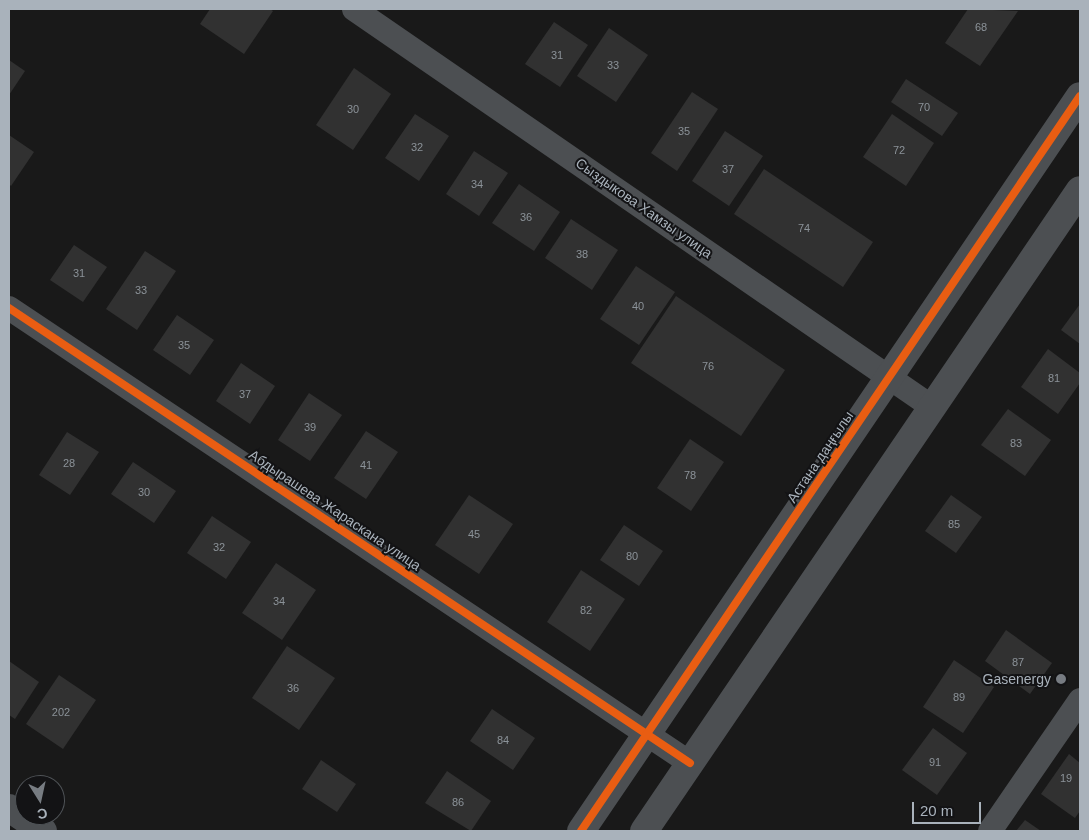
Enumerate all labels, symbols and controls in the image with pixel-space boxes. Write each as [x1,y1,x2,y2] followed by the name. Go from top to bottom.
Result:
[975,20,987,34] house number: 68
[551,48,563,62] house number: 31
[607,58,619,72] house number: 33
[918,100,930,114] house number: 70
[347,102,359,116] house number: 30
[678,124,690,138] house number: 35
[411,140,423,154] house number: 32
[893,143,905,157] house number: 72
[572,154,716,262] street label: Сыздыкова Хамзы улица
[722,162,734,176] house number: 37
[471,177,483,191] house number: 34
[520,210,532,224] house number: 36
[798,221,810,235] house number: 74
[576,247,588,261] house number: 38
[73,266,85,280] house number: 31
[135,283,147,297] house number: 33
[632,299,644,313] house number: 40
[178,338,190,352] house number: 35
[702,359,714,373] house number: 76
[1048,371,1060,385] house number: 81
[239,387,251,401] house number: 37
[783,408,857,506] street label: Астана даңғылы
[304,420,316,434] house number: 39
[1010,436,1022,450] house number: 83
[246,446,424,574] street label: Абдырашева Жараскана улица
[63,456,75,470] house number: 28
[360,458,372,472] house number: 41
[684,468,696,482] house number: 78
[138,485,150,499] house number: 30
[948,517,960,531] house number: 85
[468,527,480,541] house number: 45
[213,540,225,554] house number: 32
[626,549,638,563] house number: 80
[273,594,285,608] house number: 34
[580,603,592,617] house number: 82
[1012,655,1024,669] house number: 87
[983,671,1051,687] place label: Gasenergy
[1055,673,1067,685] marker: Gasenergy
[287,681,299,695] house number: 36
[953,690,965,704] house number: 89
[52,705,70,719] house number: 202
[497,733,509,747] house number: 84
[929,755,941,769] house number: 91
[1060,771,1072,785] house number: 19
[15,775,65,825] north arrow
[914,792,983,824] scale bar
[452,795,464,809] house number: 86
[920,802,953,819] text: 20 m
[36,805,49,823] text: С

